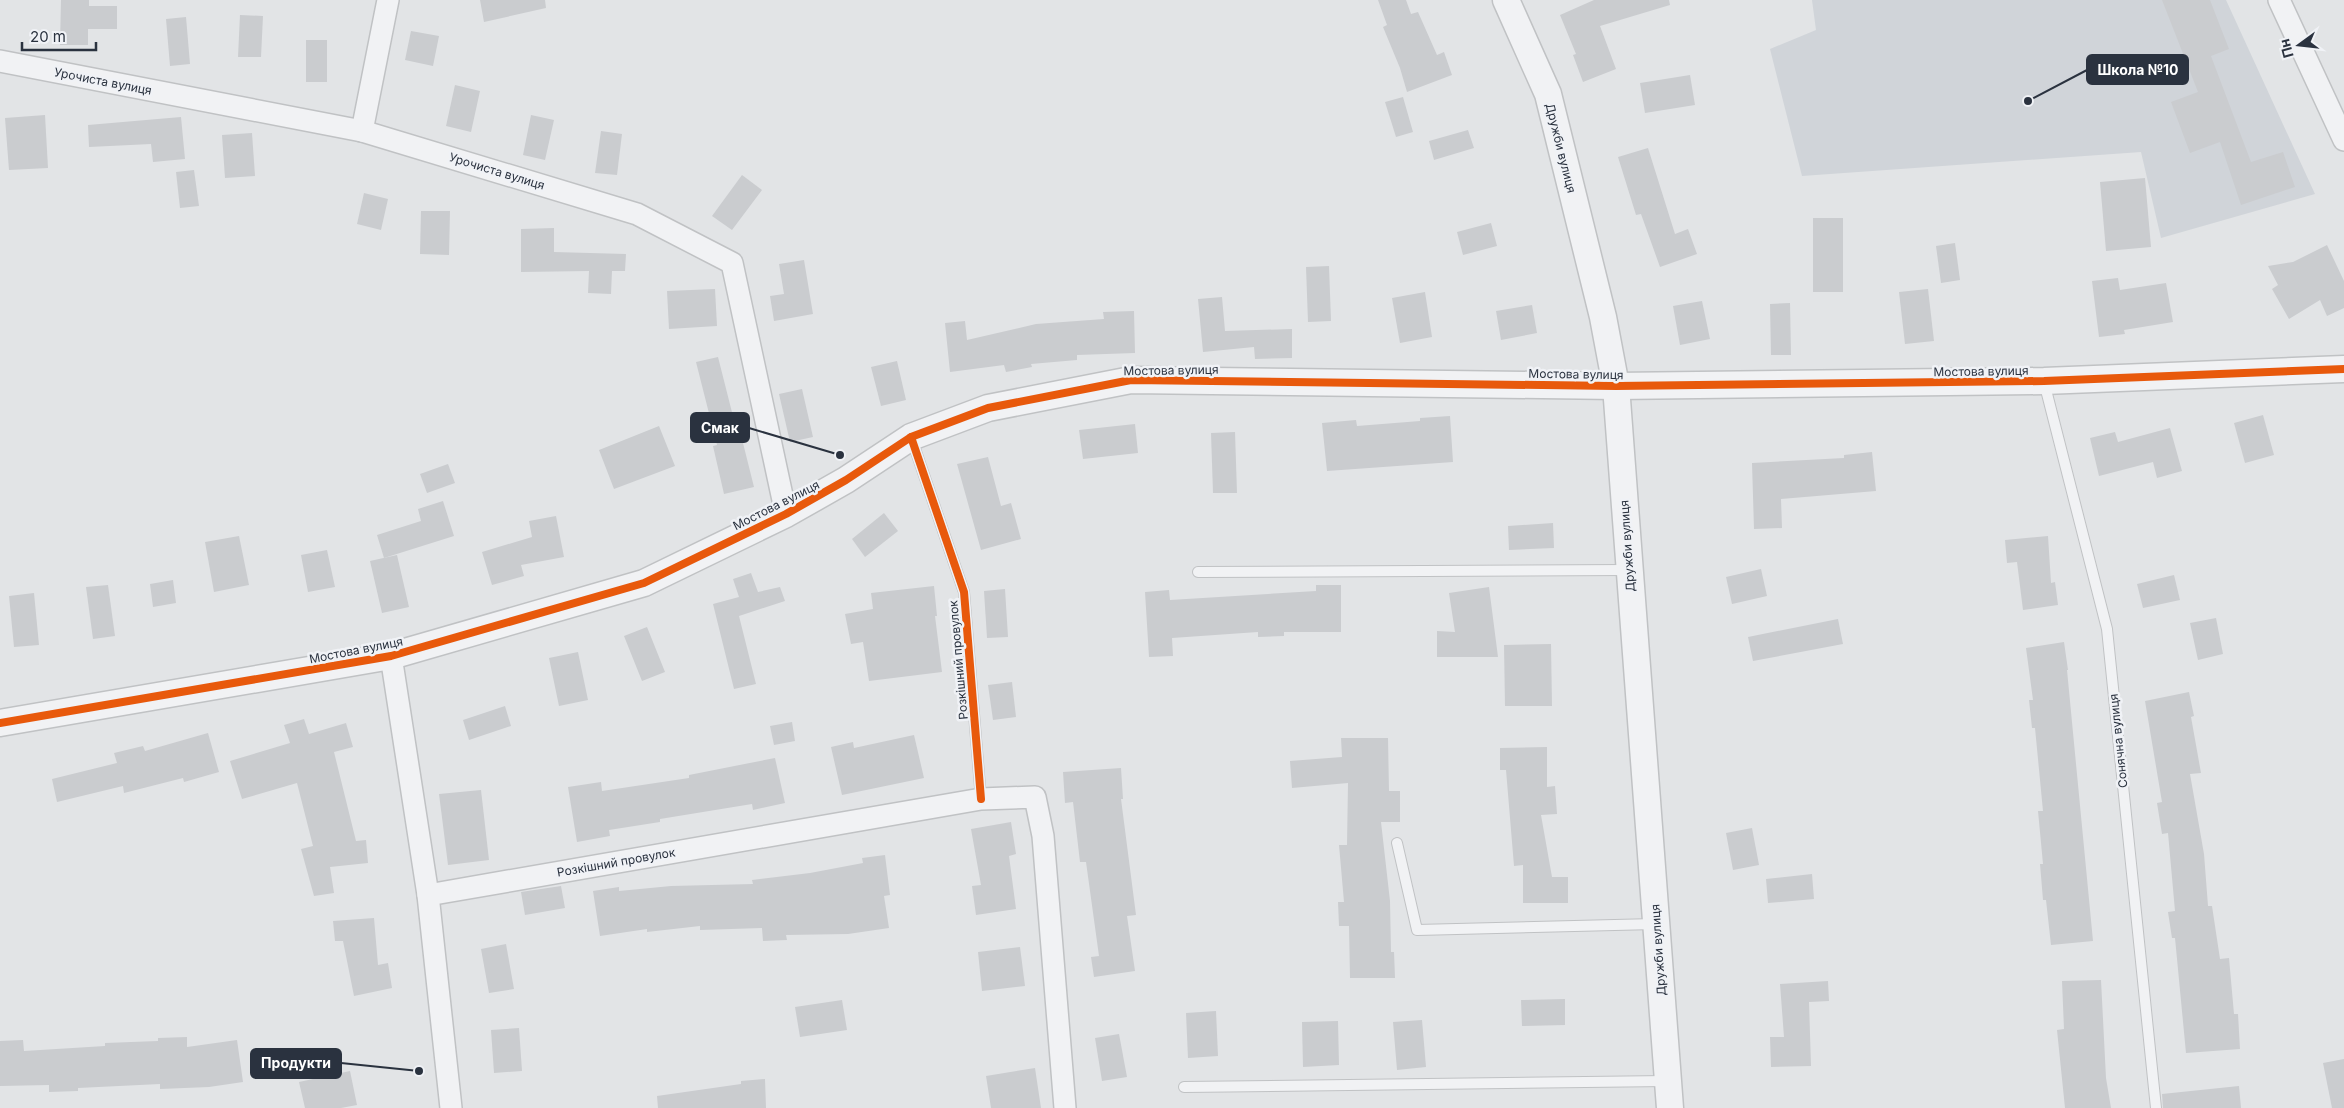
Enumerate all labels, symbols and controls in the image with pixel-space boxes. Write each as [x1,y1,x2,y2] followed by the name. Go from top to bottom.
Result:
[22,20,96,52] scale bar
[2274,20,2324,70] north arrow
[30,27,66,46] text: 20 m
[2275,37,2297,60] text: Пн
[2087,55,2188,84] callout: Школа №10
[2097,61,2179,78] text: Школа №10
[53,64,153,98] street label: Урочиста вулиця
[1543,102,1579,194] street label: Дружби вулиця
[447,149,547,193] street label: Урочиста вулиця
[1123,362,1219,378] street label: Мостова вулиця
[1933,363,2029,379] street label: Мостова вулиця
[1528,366,1624,382] street label: Мостова вулиця
[691,413,749,442] callout: Смак
[701,419,740,436] text: Смак
[730,477,822,533] street label: Мостова вулиця
[1616,500,1638,592] street label: Дружби вулиця
[945,599,971,720] street label: Розкішний провулок
[308,634,404,666] street label: Мостова вулиця
[2106,693,2130,789] street label: Сонячна вулиця
[556,844,677,880] street label: Розкішний провулок
[1647,904,1669,996] street label: Дружби вулиця
[251,1049,341,1078] callout: Продукти
[261,1054,331,1071] text: Продукти

